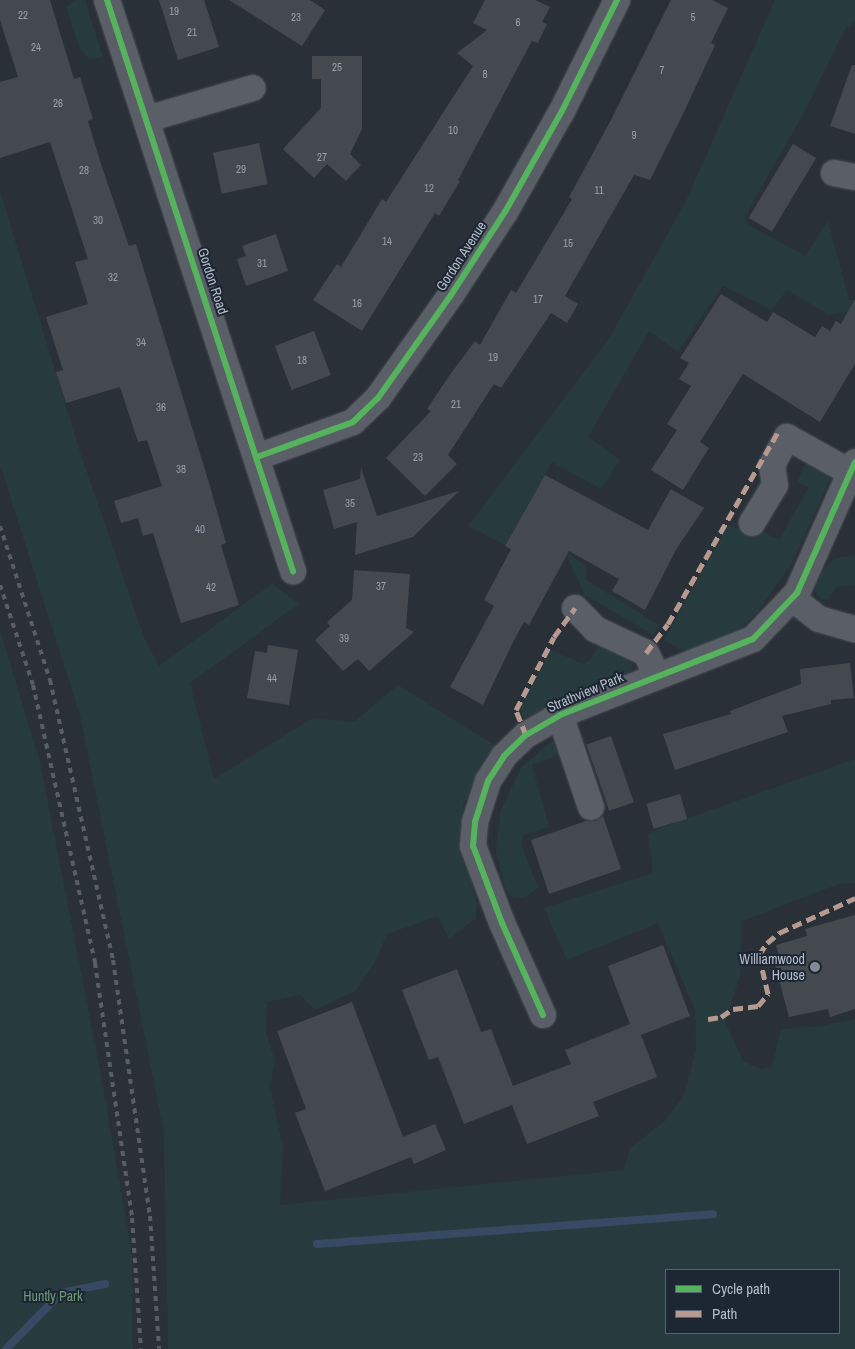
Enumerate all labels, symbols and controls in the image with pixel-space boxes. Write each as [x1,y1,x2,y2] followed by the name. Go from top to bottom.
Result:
[169,4,179,18] house number: 19
[18,8,28,22] house number: 22
[291,10,301,24] house number: 23
[690,10,696,24] house number: 5
[515,15,521,29] house number: 6
[187,25,197,39] house number: 21
[31,40,41,54] house number: 24
[332,60,342,74] house number: 25
[659,63,665,77] house number: 7
[482,67,488,81] house number: 8
[53,96,63,110] house number: 26
[448,123,458,137] house number: 10
[631,128,637,142] house number: 9
[317,150,327,164] house number: 27
[236,162,246,176] house number: 29
[79,163,89,177] house number: 28
[424,181,434,195] house number: 12
[594,183,604,197] house number: 11
[93,213,103,227] house number: 30
[432,218,490,294] street label: Gordon Avenue
[382,234,392,248] house number: 14
[563,236,573,250] house number: 15
[194,246,232,316] street label: Gordon Road
[257,256,267,270] house number: 31
[108,270,118,284] house number: 32
[533,292,543,306] house number: 17
[352,296,362,310] house number: 16
[136,335,146,349] house number: 34
[488,350,498,364] house number: 19
[297,353,307,367] house number: 18
[451,397,461,411] house number: 21
[156,400,166,414] house number: 36
[413,450,423,464] house number: 23
[176,462,186,476] house number: 38
[345,496,355,510] house number: 35
[195,522,205,536] house number: 40
[376,579,386,593] house number: 37
[206,580,216,594] house number: 42
[339,631,349,645] house number: 39
[544,668,626,716] street label: Strathview Park
[267,671,277,685] house number: 44
[739,951,805,984] place label: Williamwood House
[809,961,821,973] marker: Williamwood House
[665,1269,840,1334] legend
[712,1278,770,1299] text: Cycle path
[23,1288,83,1304] park label: Huntly Park
[712,1303,737,1324] text: Path

